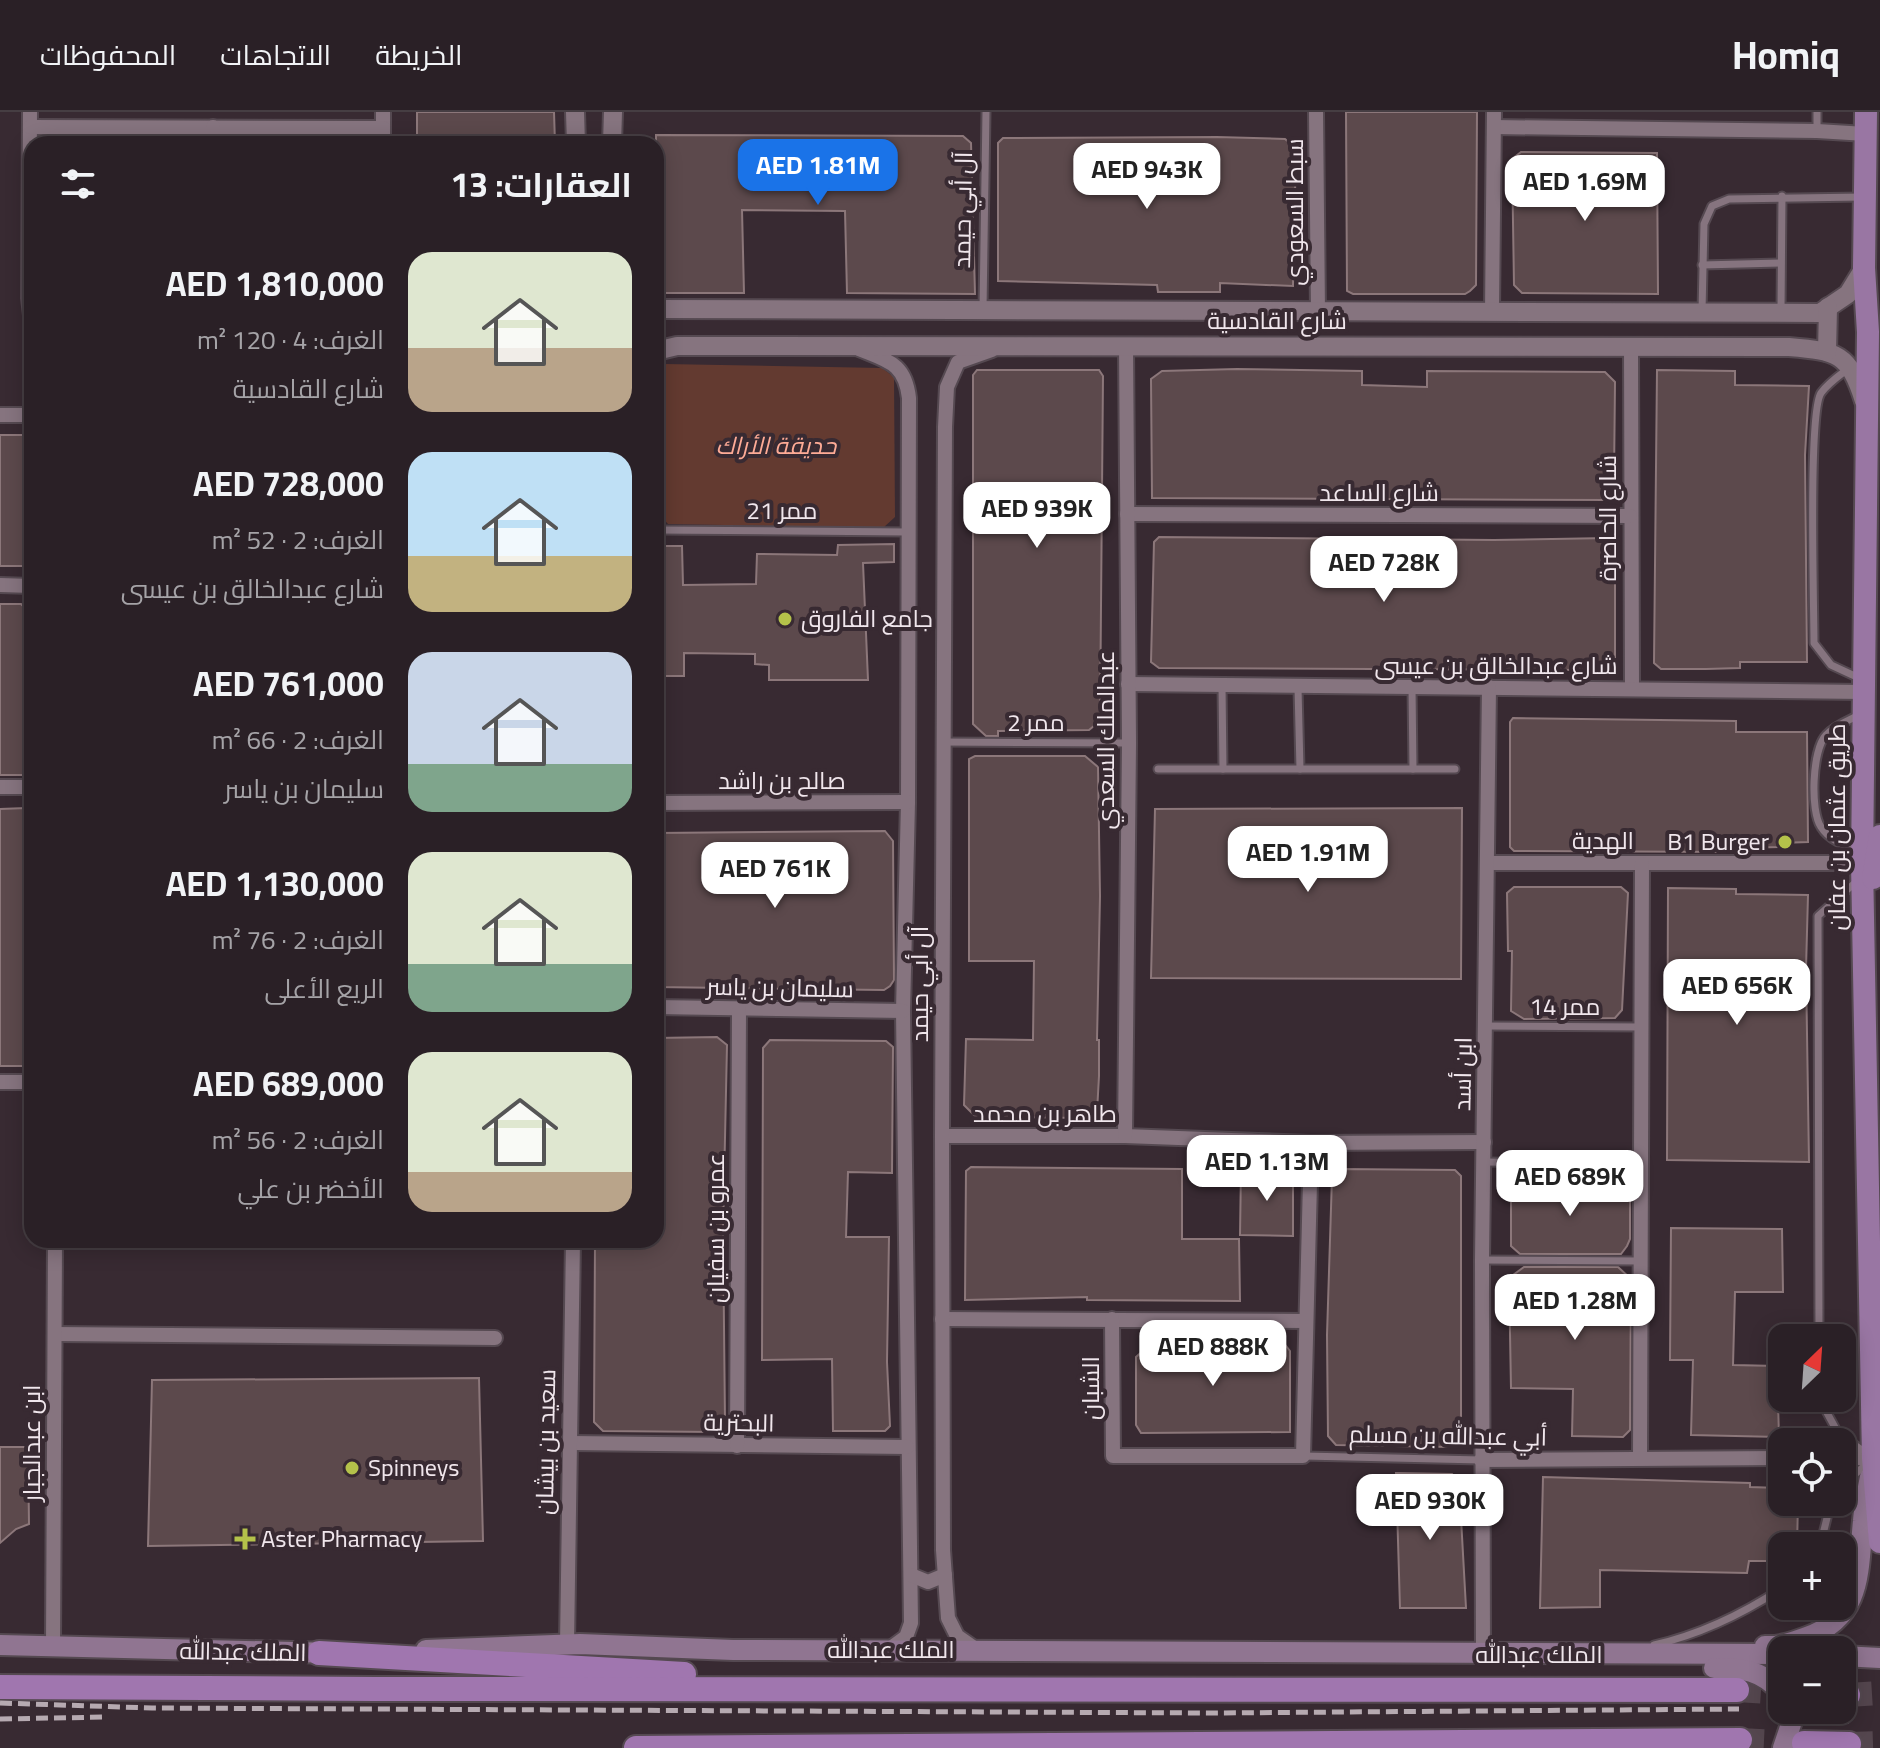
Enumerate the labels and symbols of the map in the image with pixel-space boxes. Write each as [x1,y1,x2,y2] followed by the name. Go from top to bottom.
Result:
[1272,138,1317,286] street label: سبط السعودي
[726,139,910,207] pin: AED 1.81M
[1064,143,1230,211] pin: AED 943K
[939,151,986,269] street label: آل أبي حيمد
[1493,155,1677,223] pin: AED 1.69M
[1207,298,1347,343] street label: شارع القادسية
[716,423,838,468] park label: حديقة الأراك
[1585,455,1630,581] street label: شارع الحاصرة
[1319,470,1439,515] street label: شارع الساعد
[954,482,1120,550] pin: AED 939K
[747,488,817,533] street label: ممر 21
[1301,536,1467,604] pin: AED 728K
[801,596,933,641] place label: جامع الفاروق
[776,610,794,628] marker: جامع الفاروق
[1374,643,1618,688] street label: شارع عبدالخالق بن عيسى
[1083,651,1128,829] street label: عبدالملك السعدي
[1007,700,1065,745] street label: ممر 2
[1814,724,1859,931] street label: طريق عثمان بن عفان
[718,758,846,803] street label: صالح بن راشد
[1572,818,1634,863] street label: الهدية
[1667,819,1769,864] place label: B1 Burger
[1216,826,1400,894] pin: AED 1.91M
[1776,833,1794,851] marker: B1 Burger
[692,842,858,910] pin: AED 761K
[897,925,942,1042] street label: آل أبي حيمد
[1654,959,1820,1027] pin: AED 656K
[704,964,854,1011] street label: سليمان بن ياسر
[1530,984,1600,1029] street label: ممر 14
[1439,1037,1486,1111] street label: ابن أسد
[973,1091,1117,1136] street label: طاهر بن محمد
[1175,1135,1359,1203] pin: AED 1.13M
[1487,1150,1653,1218] pin: AED 689K
[693,1153,738,1303] street label: عمرو بن سفيان
[1483,1274,1667,1342] pin: AED 1.28M
[1130,1320,1296,1388] pin: AED 888K
[1768,1324,1856,1412] north arrow
[1068,1356,1113,1420] street label: الشبان
[522,1369,569,1515] street label: سعيد بن بيشان
[9,1385,54,1504] street label: ابن عبدالجبار
[703,1399,775,1446] street label: البحترية
[1349,1411,1547,1460] street label: أبي عبدالله بن مسلم
[368,1445,459,1490] place label: Spinneys
[343,1459,361,1477] marker: Spinneys
[1347,1474,1513,1542] pin: AED 930K
[261,1516,423,1561] place label: Aster Pharmacy
[236,1530,254,1548] marker: Aster Pharmacy
[827,1627,955,1672] street label: الملك عبدالله
[179,1628,307,1675] street label: الملك عبدالله
[1475,1632,1603,1677] street label: الملك عبدالله

